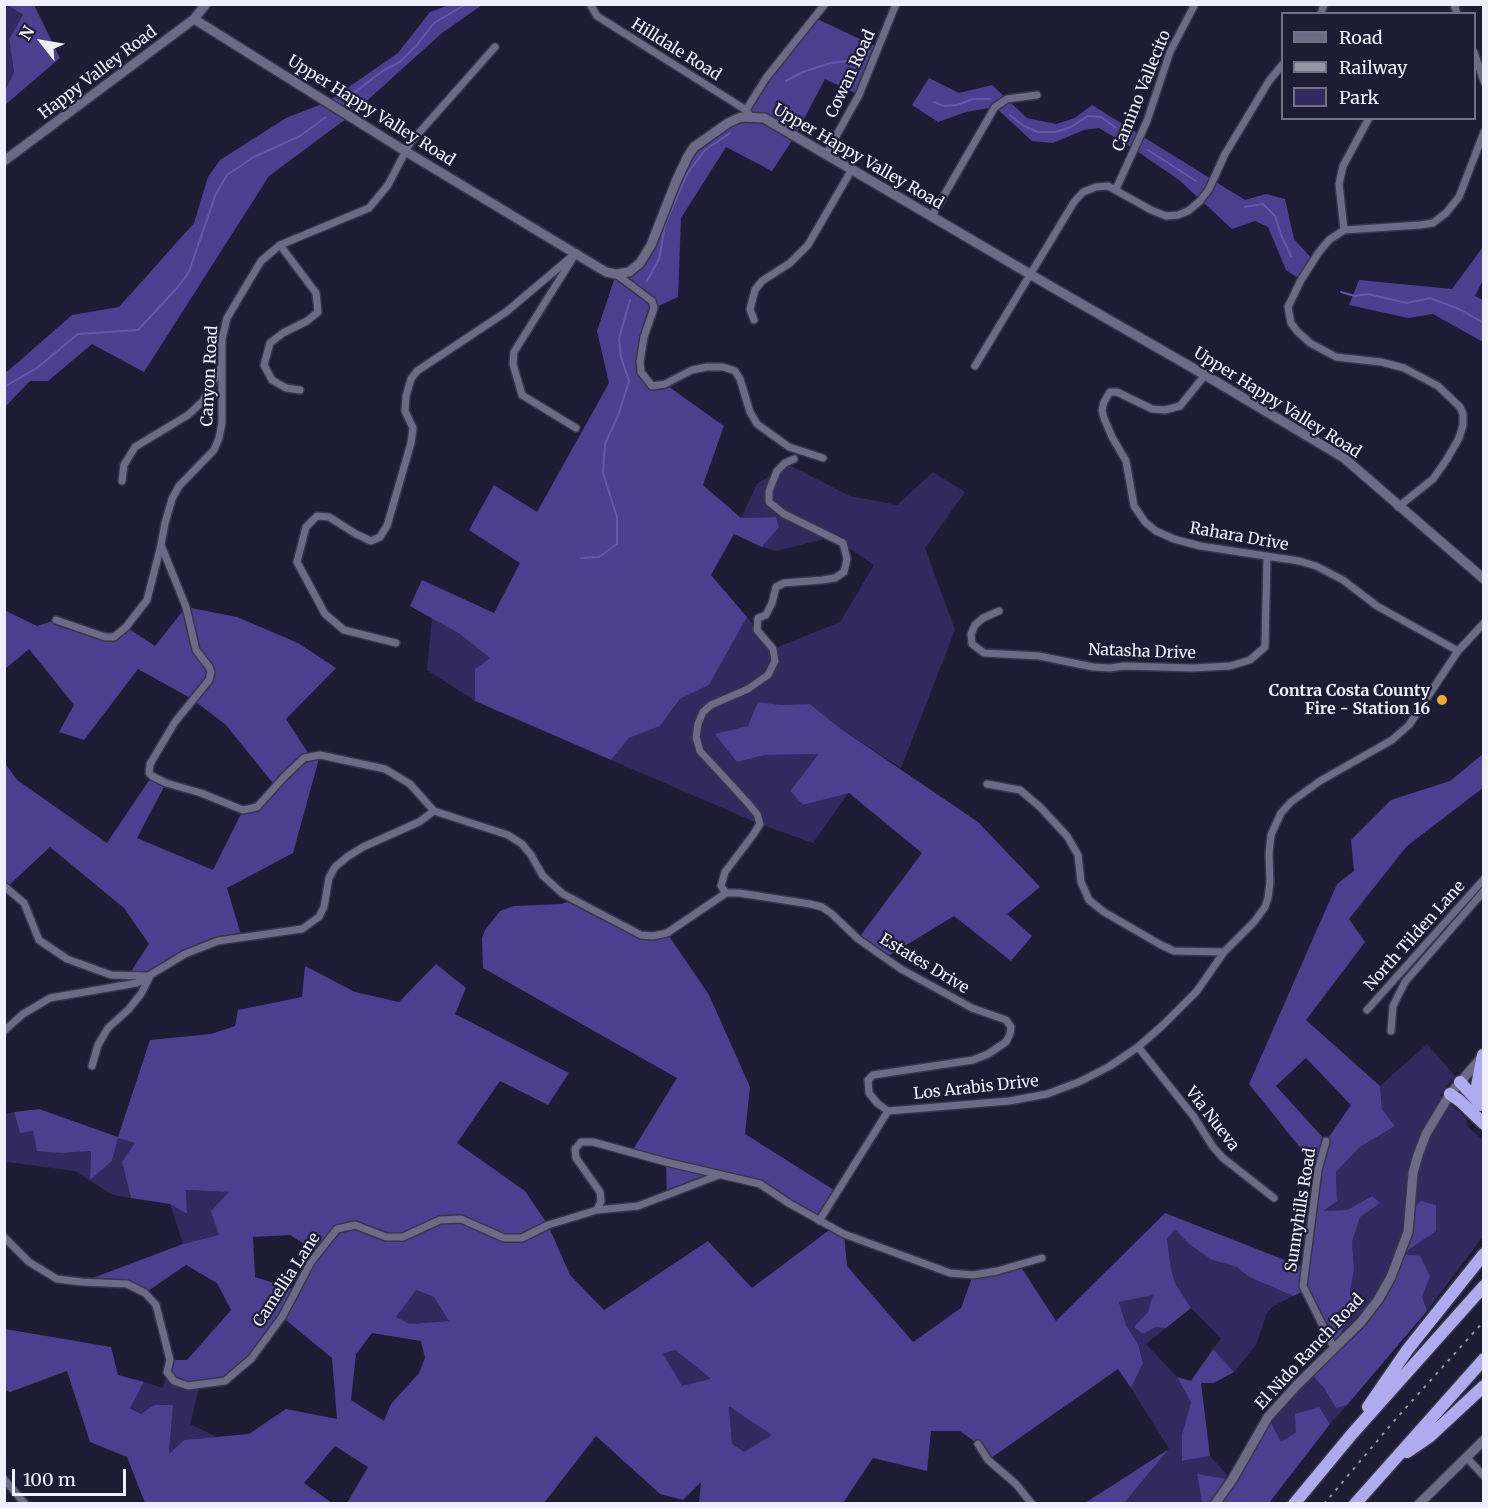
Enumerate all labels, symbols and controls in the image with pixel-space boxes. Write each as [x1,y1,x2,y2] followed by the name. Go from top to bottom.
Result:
[12,12,72,72] north arrow
[1281,12,1476,120] legend
[628,15,724,85] street label: Hilldale Road
[15,22,38,43] text: N
[35,22,161,124] street label: Happy Valley Road
[1339,26,1383,49] text: Road
[822,27,880,121] street label: Cowan Road
[1109,28,1175,154] street label: Camino Vallecito
[284,52,458,170] street label: Upper Happy Valley Road
[1339,56,1407,79] text: Railway
[1339,86,1379,109] text: Park
[769,100,947,214] street label: Upper Happy Valley Road
[198,325,222,427] street label: Canyon Road
[1190,344,1364,462] street label: Upper Happy Valley Road
[1188,519,1290,555] street label: Rahara Drive
[1088,641,1196,663] street label: Natasha Drive
[1269,681,1430,719] place label: Contra Costa County Fire - Station 16
[1435,693,1449,707] marker: Contra Costa County Fire - Station 16
[1361,877,1469,995] street label: North Tilden Lane
[876,930,972,998] street label: Estates Drive
[912,1072,1040,1104] street label: Los Arabis Drive
[1181,1083,1243,1155] street label: Via Nueva
[1282,1147,1320,1273] street label: Sunnyhills Road
[249,1229,325,1331] street label: Camellia Lane
[1252,1290,1368,1414] street label: El Nido Ranch Road
[15,1457,129,1495] scale bar
[23,1468,76,1491] text: 100 m

